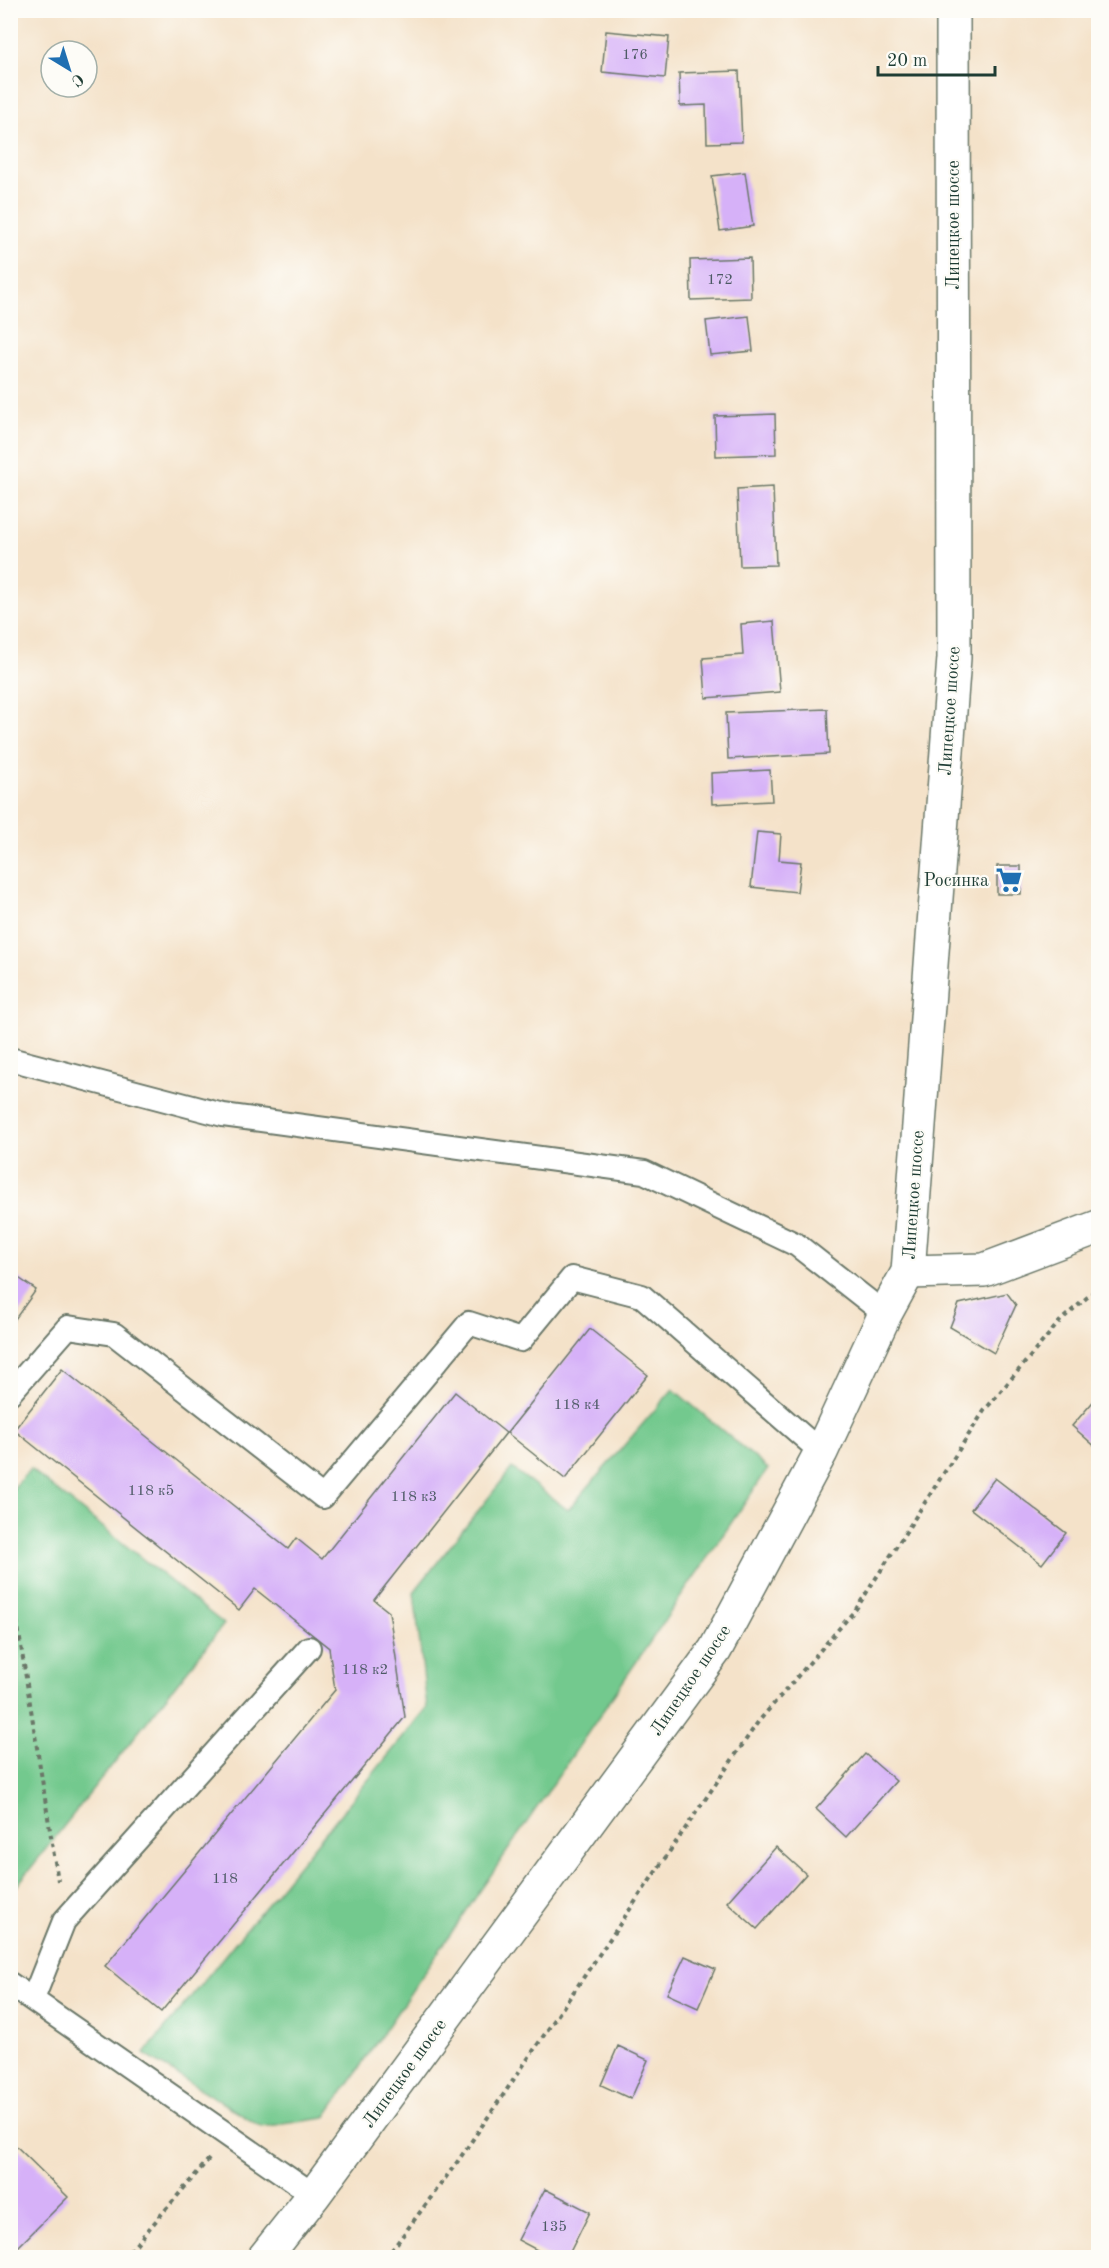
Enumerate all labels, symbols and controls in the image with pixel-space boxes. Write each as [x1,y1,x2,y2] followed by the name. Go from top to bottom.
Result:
[39,39,99,99] north arrow
[878,39,995,77] scale bar
[622,48,648,63] house number: 176
[887,52,927,70] text: 20 m
[68,70,86,89] text: С
[945,160,963,290] street label: Липецкое шоссе
[707,273,733,288] house number: 172
[936,646,963,776] street label: Липецкое шоссе
[994,865,1024,895] supermarket icon: Росинка
[924,872,989,890] place label: Росинка
[900,1130,927,1260] street label: Липецкое шоссе
[554,1398,600,1413] house number: 118 к4
[128,1484,174,1499] house number: 118 к5
[391,1490,437,1505] house number: 118 к3
[647,1622,735,1739] street label: Липецкое шоссе
[342,1663,388,1678] house number: 118 к2
[212,1872,238,1887] house number: 118
[359,2016,450,2131] street label: Липецкое шоссе
[541,2220,567,2235] house number: 135

